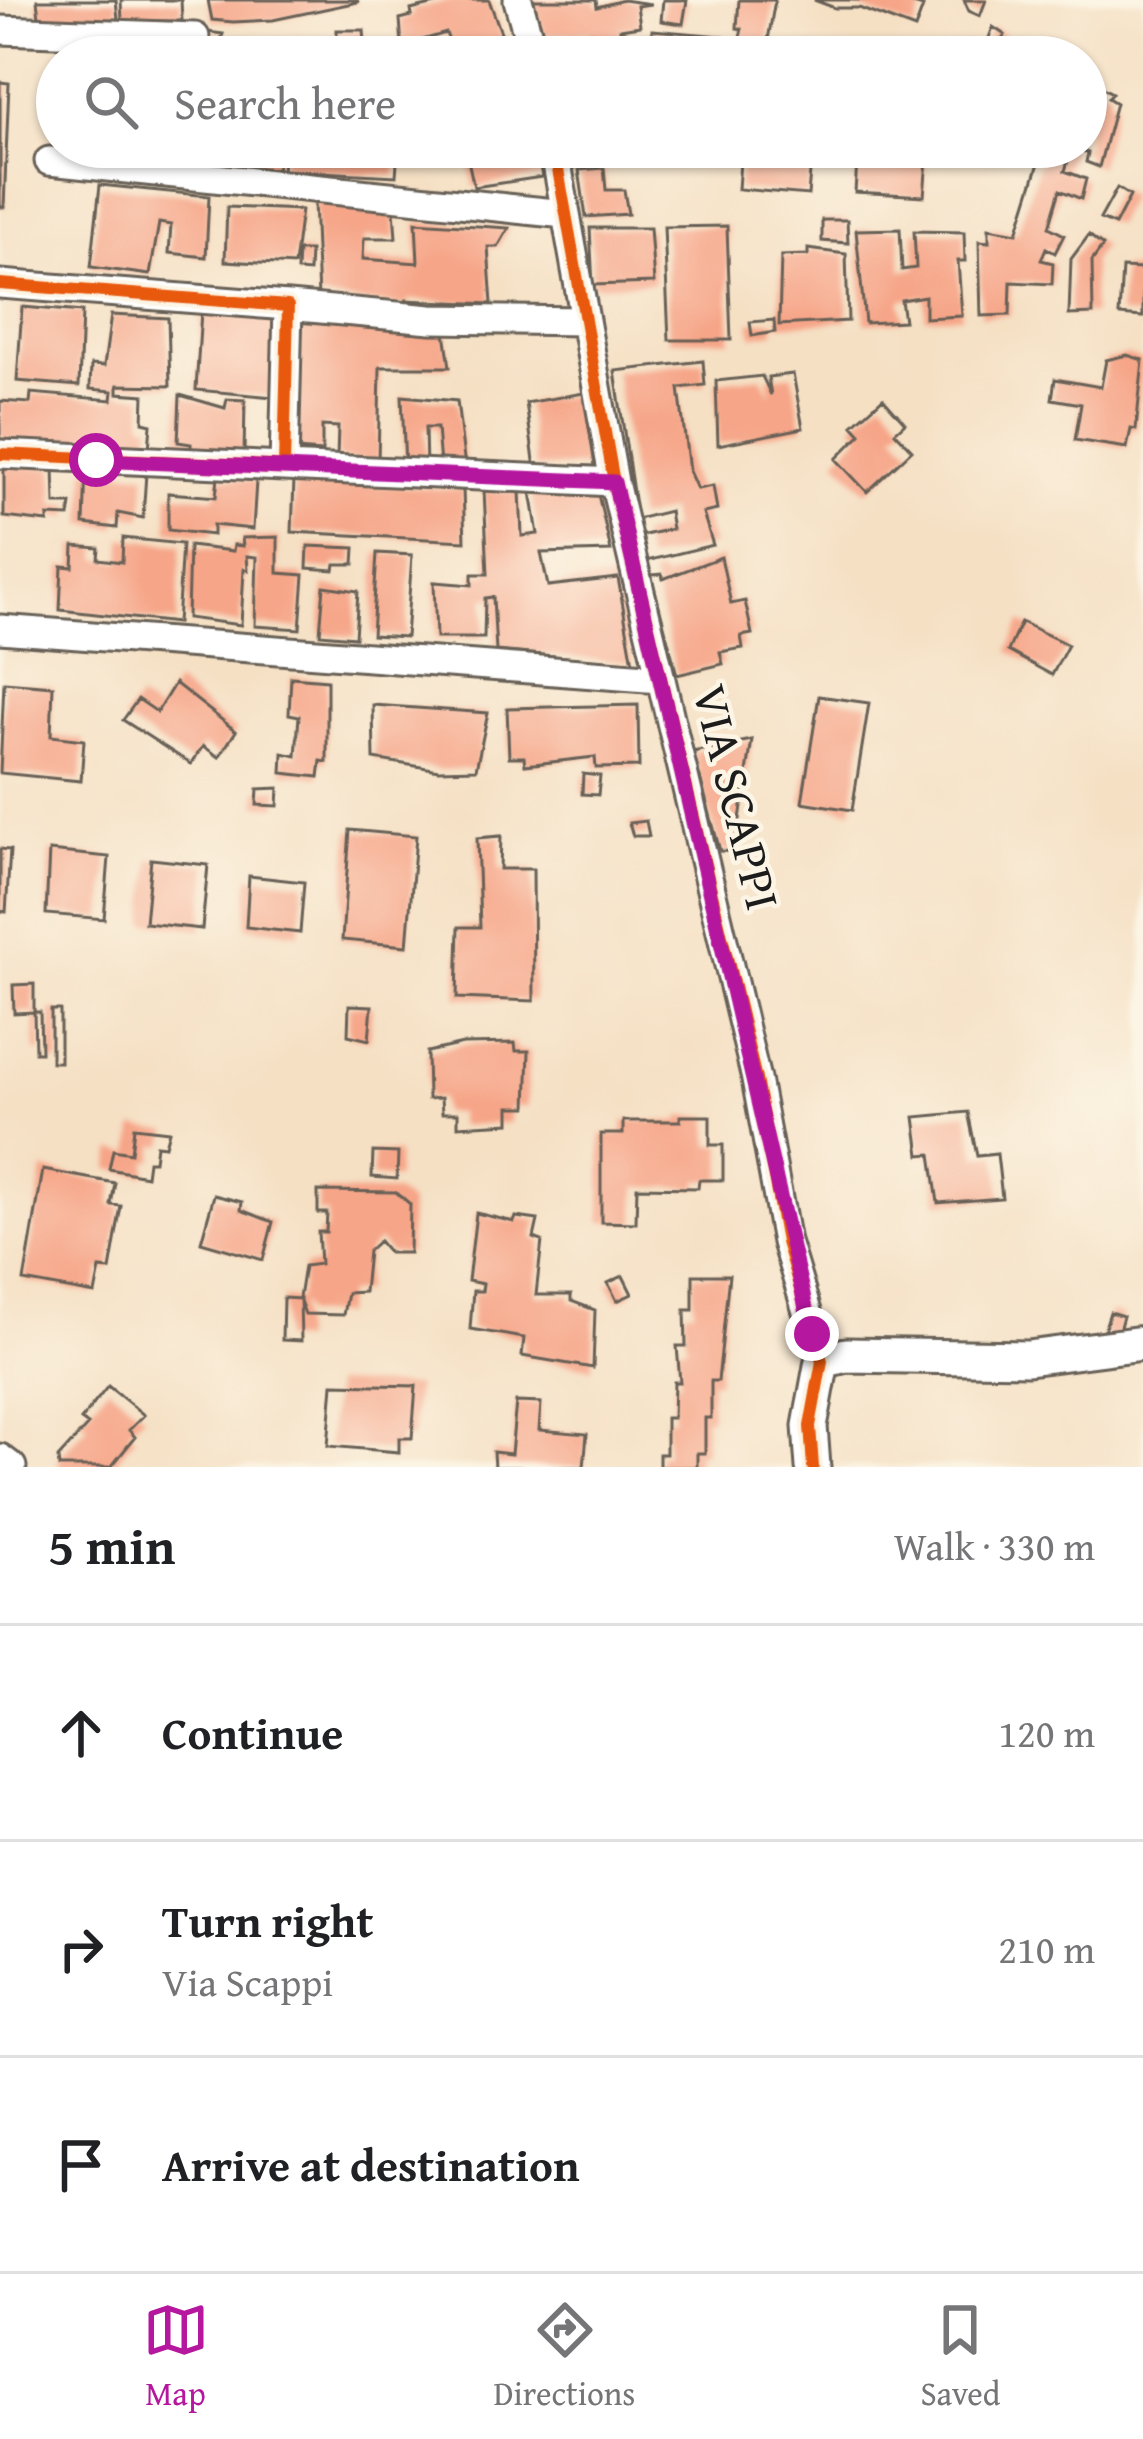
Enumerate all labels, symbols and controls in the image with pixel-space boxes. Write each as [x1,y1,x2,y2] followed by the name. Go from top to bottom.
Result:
[36,36,1107,168] search box
[78,69,144,135] icon: search
[174,70,396,135] text: Search here
[69,433,123,487] route start
[675,677,800,917] street label: VIA SCAPPI
[785,1307,839,1361] route end
[48,1508,175,1583] text: 5 min
[894,1517,1095,1574] text: Walk · 330 m
[48,1700,114,1766] icon: ahead
[162,1700,343,1765] text: Continue
[998,1704,1095,1761] text: 120 m
[162,1888,374,1953] text: Turn right
[48,1916,114,1982] icon: right
[998,1920,1095,1977] text: 210 m
[162,1953,333,2010] text: Via Scappi
[48,2132,114,2198] icon: arrive
[162,2132,580,2197] text: Arrive at destination
[143,2297,209,2417] tab: Map
[494,2297,635,2417] tab: Directions
[921,2297,1000,2417] tab: Saved

